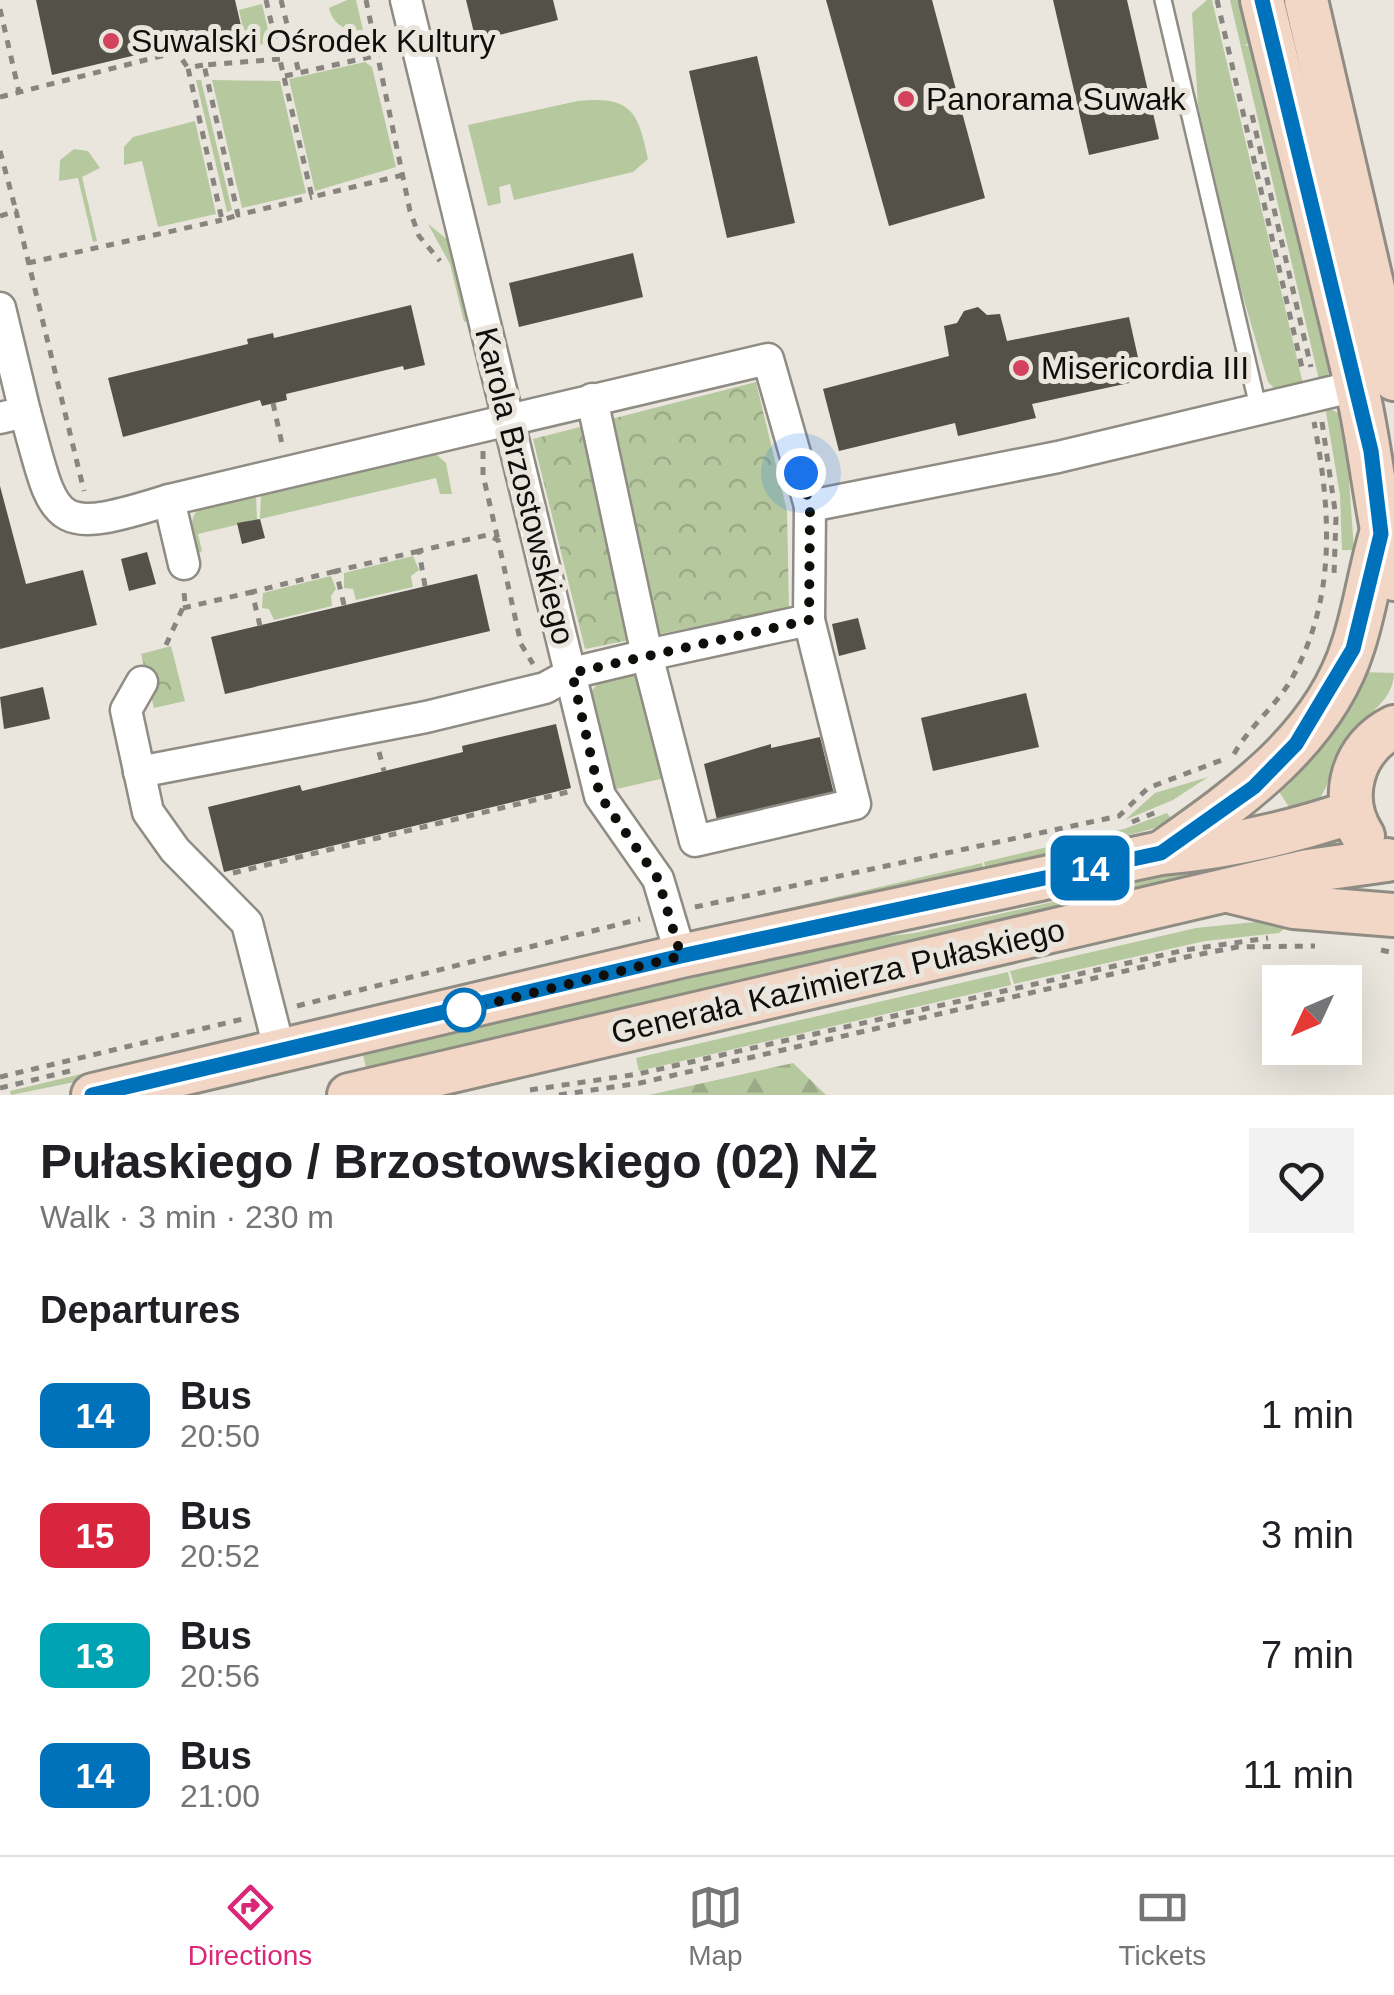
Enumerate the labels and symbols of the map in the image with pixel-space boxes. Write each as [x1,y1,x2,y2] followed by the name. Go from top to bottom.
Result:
[131,23,496,59] place label: Suwalski Ośrodek Kultury
[100,30,122,52] marker: Suwalski Ośrodek Kultury
[926,81,1187,117] place label: Panorama Suwałk
[895,88,917,110] marker: Panorama Suwałk
[468,324,582,648] street label: Karola Brzostowskiego
[1041,350,1249,386] place label: Misericordia III
[1010,357,1032,379] marker: Misericordia III
[776,448,826,498] your location
[1045,836,1135,900] line badge: 14
[608,911,1068,1051] street label: Generała Kazimierza Pułaskiego
[1262,965,1362,1065] north arrow
[443,989,485,1031] unlabelled marker

